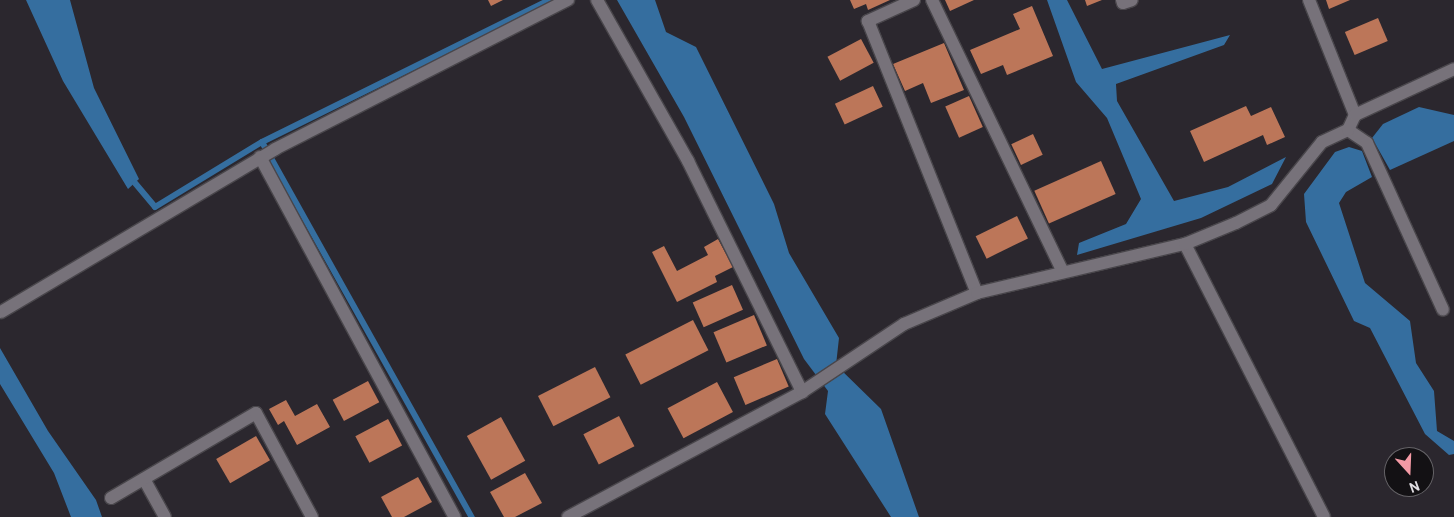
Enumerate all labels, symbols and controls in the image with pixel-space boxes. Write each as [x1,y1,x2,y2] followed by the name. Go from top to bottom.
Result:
[1384,447,1434,497] north arrow
[1406,476,1422,495] text: N

